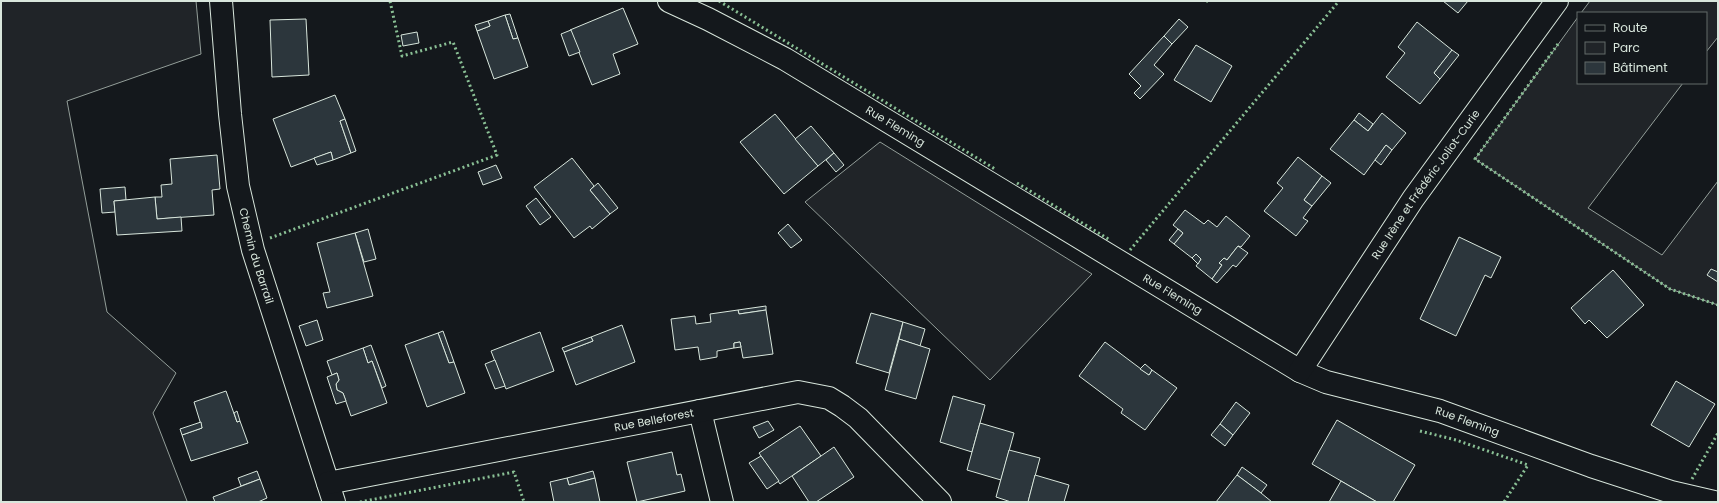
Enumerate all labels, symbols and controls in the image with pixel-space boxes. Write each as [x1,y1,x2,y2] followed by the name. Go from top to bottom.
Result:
[1577,12,1707,84] legend
[1613,19,1647,36] text: Route
[1613,39,1640,56] text: Parc
[1613,59,1668,76] text: Bâtiment
[863,102,928,150] street label: Rue Fleming
[1368,106,1484,262] street label: Rue Irène et Frédéric Joliot-Curie
[235,206,278,306] street label: Chemin du Barrail
[1140,270,1206,318] street label: Rue Fleming
[1434,402,1502,440] street label: Rue Fleming
[613,404,695,435] street label: Rue Belleforest

